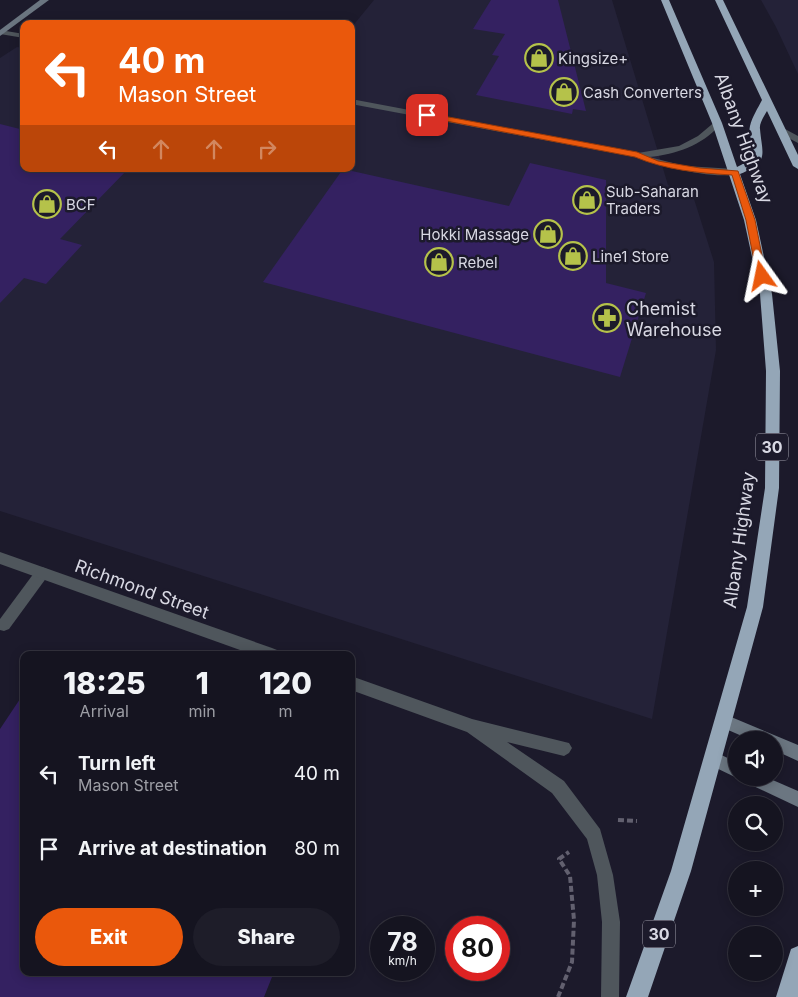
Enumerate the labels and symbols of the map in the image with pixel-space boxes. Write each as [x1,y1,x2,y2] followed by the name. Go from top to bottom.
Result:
[524,43,554,73] shop icon: Kingsize+
[558,49,628,68] place label: Kingsize+
[711,70,777,206] street label: Albany Highway
[549,77,579,107] shop icon: Cash Converters
[583,83,702,102] place label: Cash Converters
[406,94,448,136] pin
[606,182,699,218] place label: Sub-Saharan Traders
[572,185,602,215] shop icon: Sub-Saharan Traders
[32,189,62,219] shop icon: BCF
[66,195,96,214] place label: BCF
[533,219,563,249] shop icon: Hokki Massage
[420,225,529,244] place label: Hokki Massage
[558,241,588,271] shop icon: Line1 Store
[424,247,454,277] shop icon: Rebel
[592,247,669,266] place label: Line1 Store
[735,249,787,301] position arrow
[458,253,498,272] place label: Rebel
[626,298,722,340] place label: Chemist Warehouse
[592,303,622,333] pharmacy icon: Chemist Warehouse
[756,434,788,461] road number: 30
[719,470,759,610] street label: Albany Highway
[72,555,212,623] street label: Richmond Street
[445,916,510,981] speed limit sign: 80
[643,921,675,948] road number: 30

